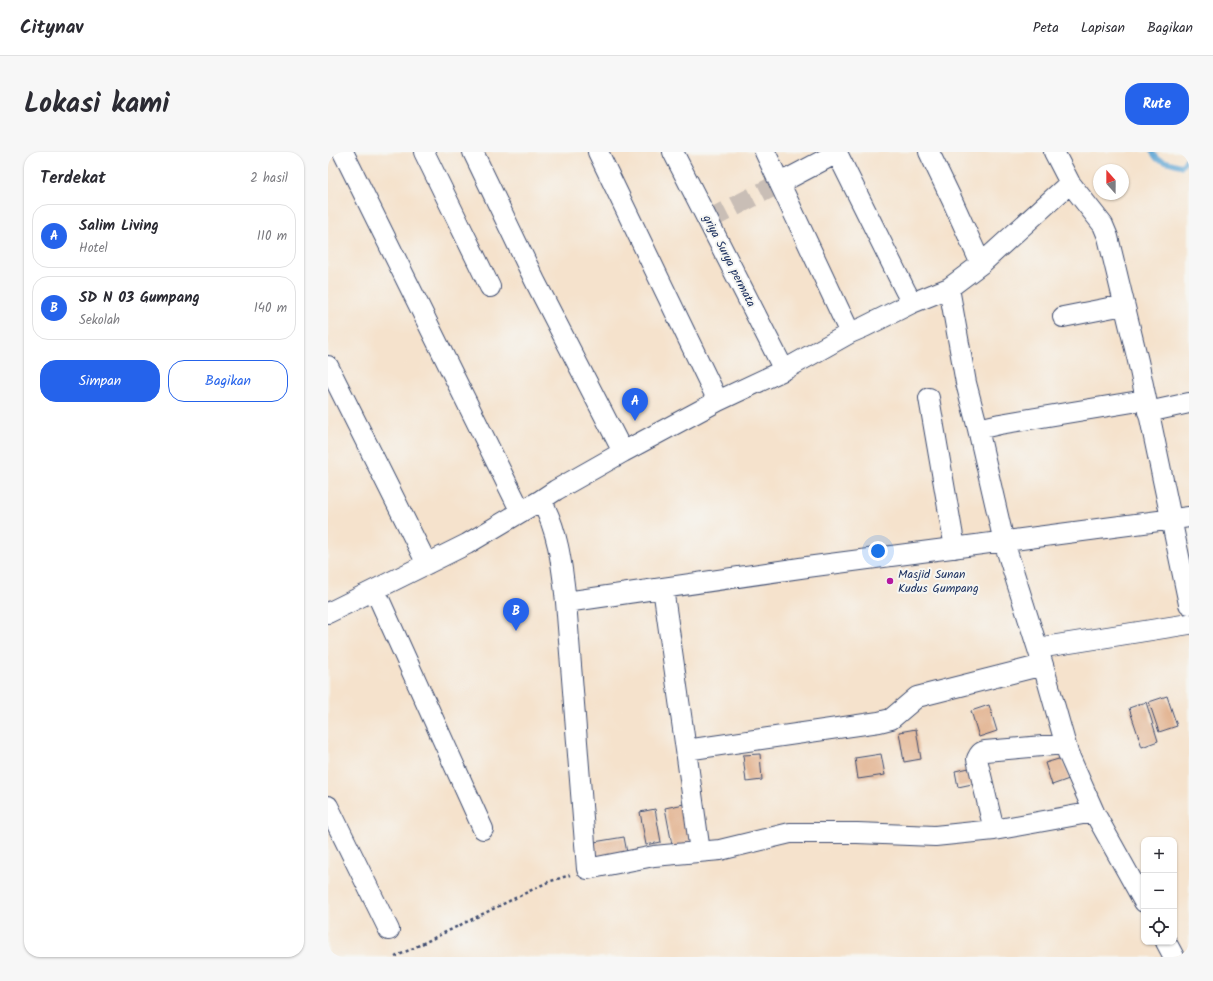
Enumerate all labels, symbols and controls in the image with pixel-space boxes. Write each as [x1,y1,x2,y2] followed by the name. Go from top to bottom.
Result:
[20,13,83,43] text: Citynav
[1033,17,1059,39] text: Peta
[1081,17,1125,39] text: Lapisan
[1147,17,1193,39] text: Bagikan
[24,82,170,127] text: Lokasi kami
[1125,83,1189,125] button: Rute
[1093,164,1129,200] north arrow
[40,165,106,192] text: Terdekat
[250,168,288,189] text: 2 hasil
[697,211,761,311] street label: griya Surya permata
[79,214,159,238] text: Salim Living
[50,226,58,247] text: A
[257,226,287,247] text: 110 m
[79,238,108,259] text: Hotel
[79,286,200,310] text: SD N 03 Gumpang
[50,298,58,319] text: B
[254,298,287,319] text: 140 m
[79,310,120,331] text: Sekolah
[40,360,160,402] button: Simpan
[168,360,288,402] button: Bagikan
[622,388,648,421] pin: A
[868,541,888,561] your location
[898,565,979,598] place label: Masjid Sunan Kudus Gumpang
[885,576,895,586] marker: Masjid Sunan Kudus Gumpang
[503,598,529,631] pin: B
[1141,837,1177,945] map controls
[1141,837,1177,873] button: +
[1141,873,1177,909] button: −
[1141,909,1177,945] button: locate

